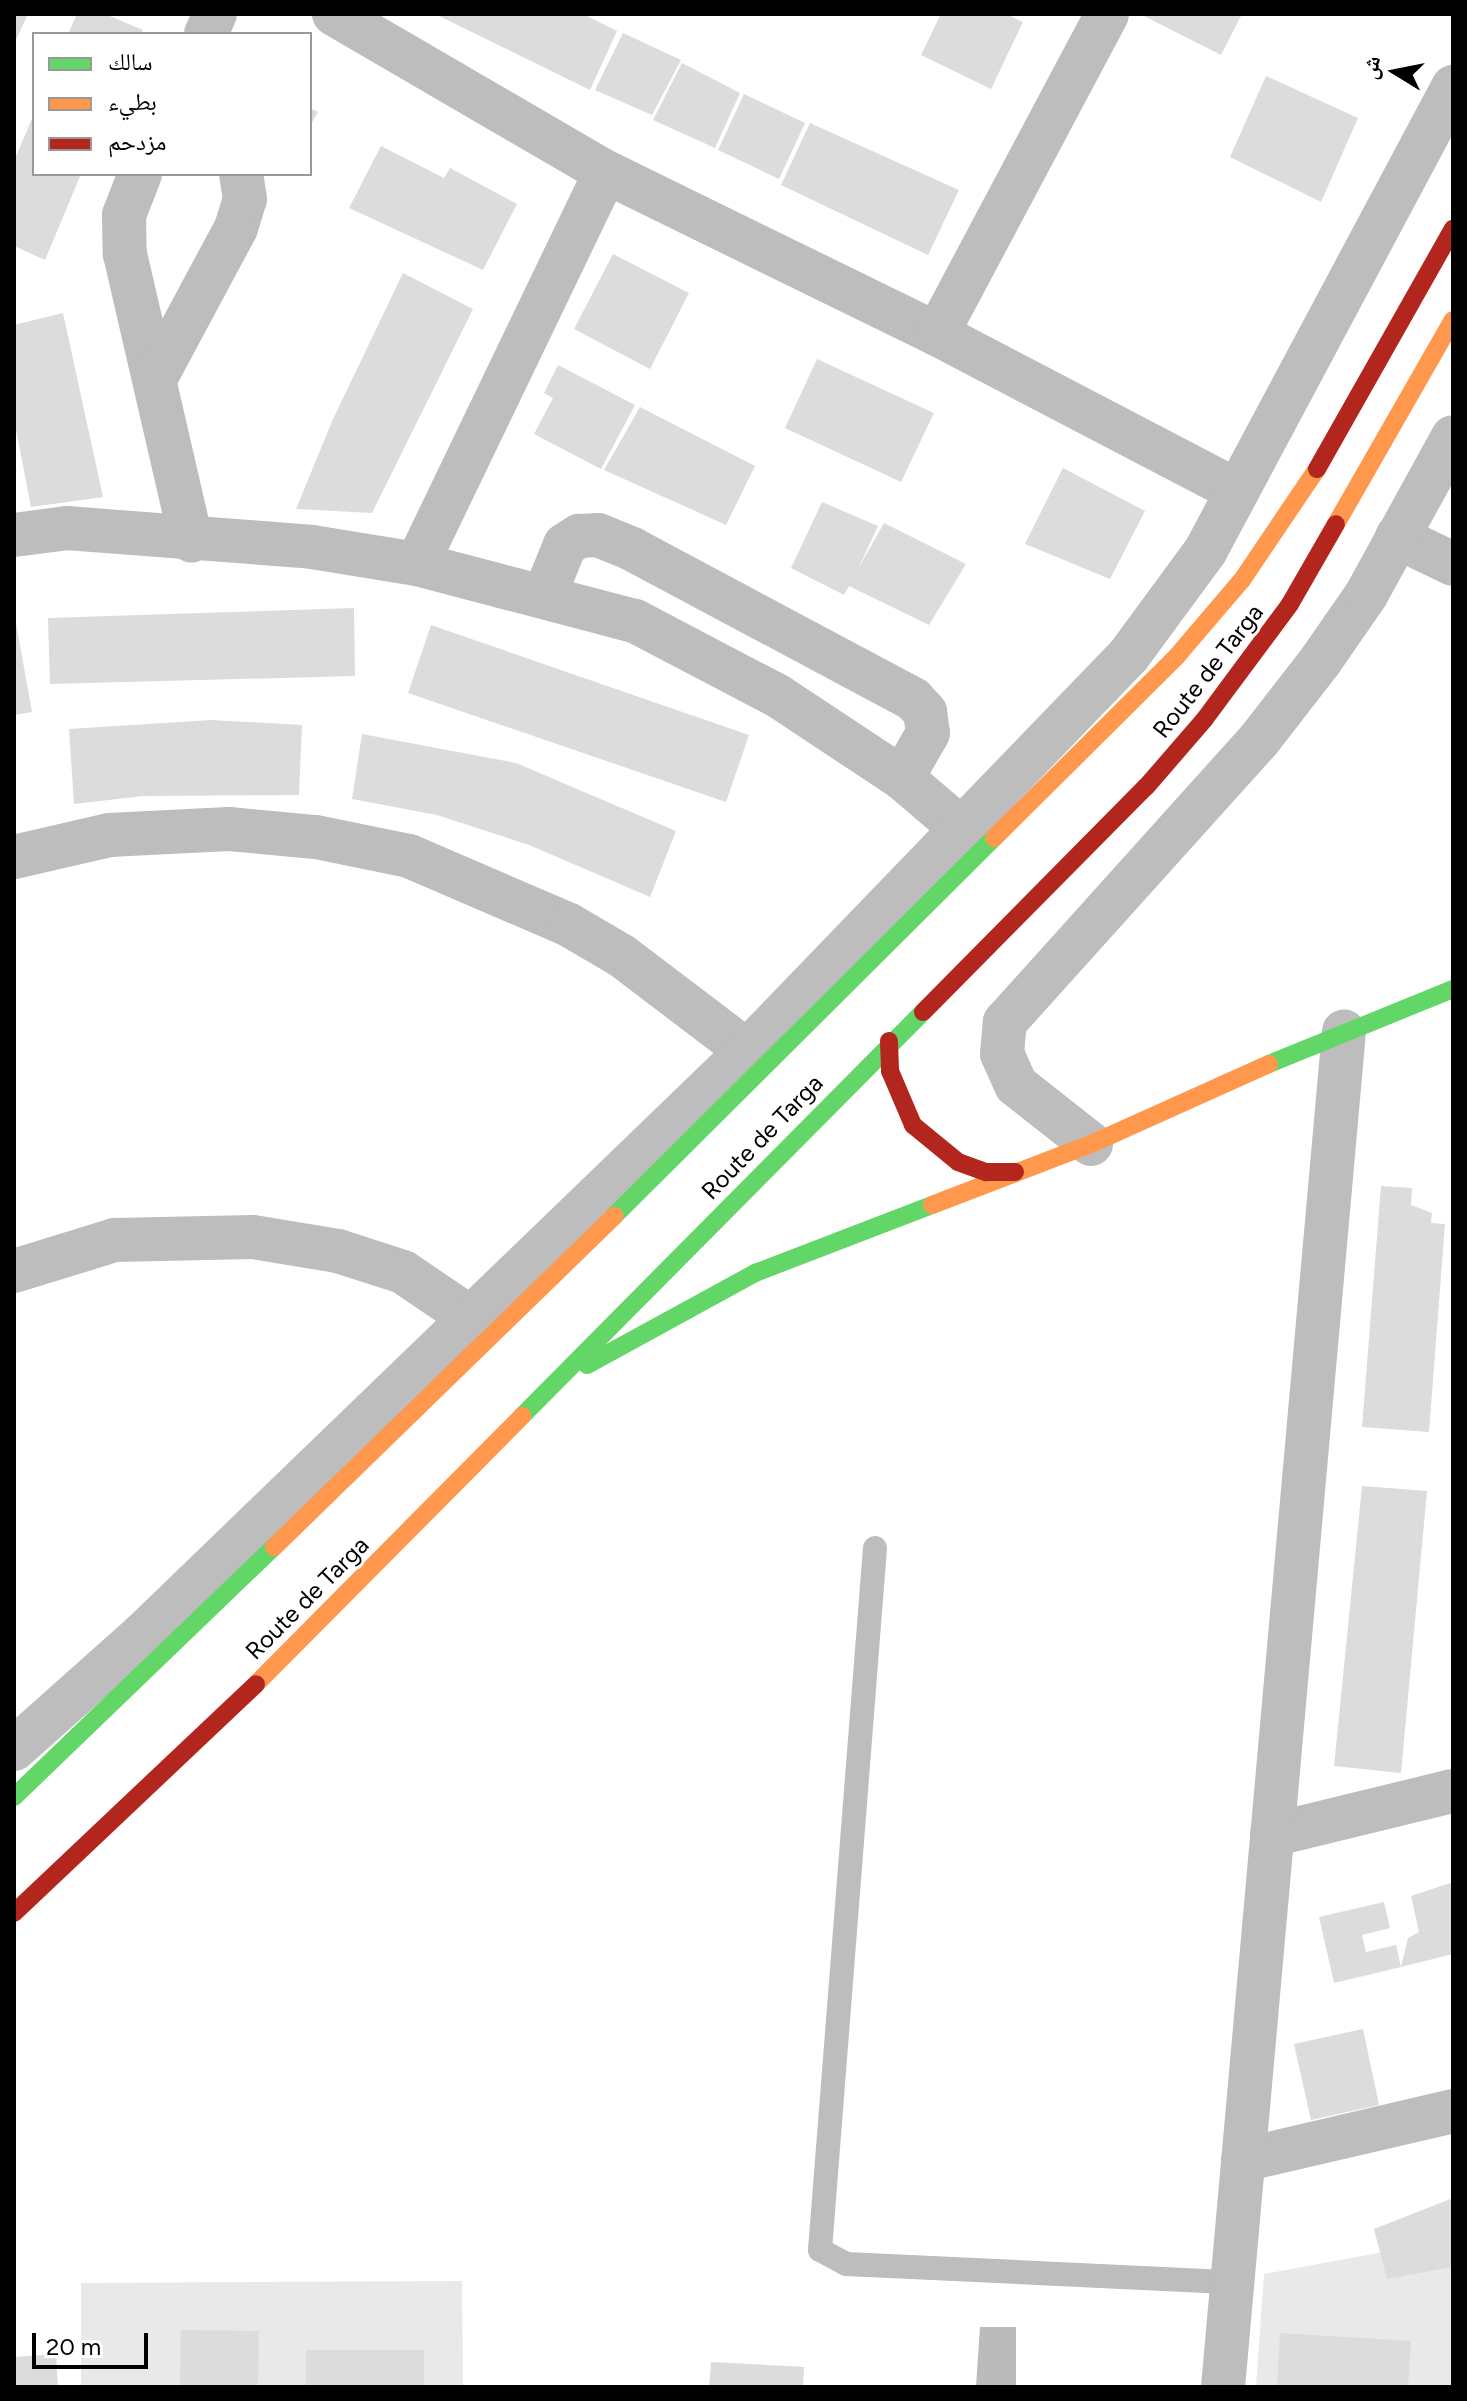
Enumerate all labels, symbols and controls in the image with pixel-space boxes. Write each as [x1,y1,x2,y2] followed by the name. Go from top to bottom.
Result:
[32,32,312,176] legend
[1355,32,1435,112] north arrow
[108,47,153,76] text: سالك
[1356,54,1386,82] text: ش
[108,87,157,116] text: بطيء
[108,127,167,156] text: مزدحم
[1147,598,1269,744] street label: Route de Targa
[695,1069,829,1205] street label: Route de Targa
[240,1531,374,1665] street label: Route de Targa
[36,2317,152,2367] scale bar
[46,2332,101,2361] text: 20 m

